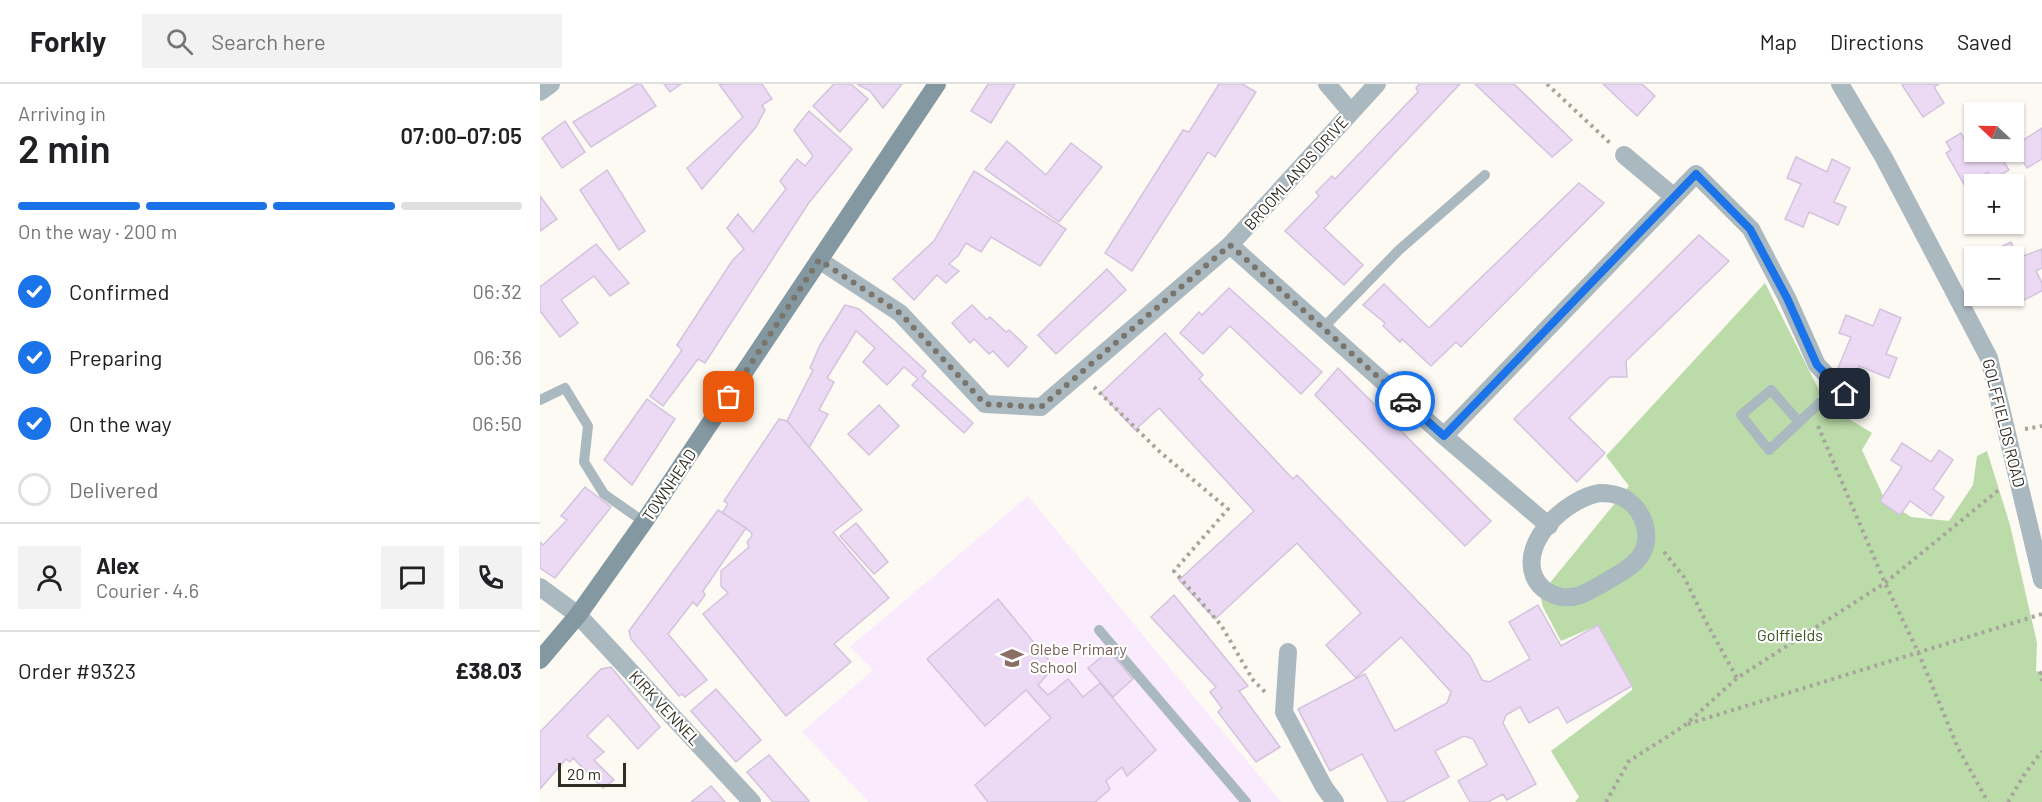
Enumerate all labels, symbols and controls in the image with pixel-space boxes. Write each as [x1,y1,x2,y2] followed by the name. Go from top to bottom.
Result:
[142,14,562,68] search box
[30,24,106,58] text: Forkly
[163,25,196,58] icon: search
[211,28,326,54] text: Search here
[1760,29,1797,54] text: Map
[1830,29,1924,54] text: Directions
[1957,29,2012,54] text: Saved
[18,101,106,125] text: Arriving in
[1964,102,2024,162] north arrow
[1964,102,2024,306] map controls
[1240,112,1352,233] street label: BROOMLANDS DRIVE
[400,122,522,148] text: 07:00–07:05
[18,124,111,171] text: 2 min
[1964,174,2024,234] button: +
[18,219,177,243] text: On the way · 200 m
[1964,246,2024,306] button: −
[18,275,51,308] icon: check
[69,278,169,304] text: Confirmed
[473,279,522,303] text: 06:32
[18,341,51,374] icon: check
[69,344,162,370] text: Preparing
[473,345,522,369] text: 06:36
[1979,357,2030,489] street label: GOLFFIELDS ROAD
[1819,368,1870,419] pin
[703,371,754,422] pin
[1375,371,1435,431] courier
[1828,377,1861,410] icon: home
[712,380,745,413] icon: bag
[1389,385,1422,418] icon: car
[18,407,51,440] icon: check
[69,410,172,436] text: On the way
[472,411,522,435] text: 06:50
[638,445,700,524] street label: TOWNHEAD
[69,476,158,502] text: Delivered
[18,546,81,609] button: person
[381,546,444,609] button: chat
[459,546,522,609] button: phone
[96,552,139,578] text: Alex
[96,578,199,602] text: Courier · 4.6
[1757,625,1823,644] park label: Golffields
[1030,639,1127,676] place label: Glebe Primary School
[999,645,1025,671] school or university icon: Glebe Primary School
[18,657,136,683] text: Order #9323
[455,657,522,683] text: £38.03
[626,666,705,749] street label: KIRK VENNEL
[558,760,626,788] scale bar
[567,764,601,783] text: 20 m

